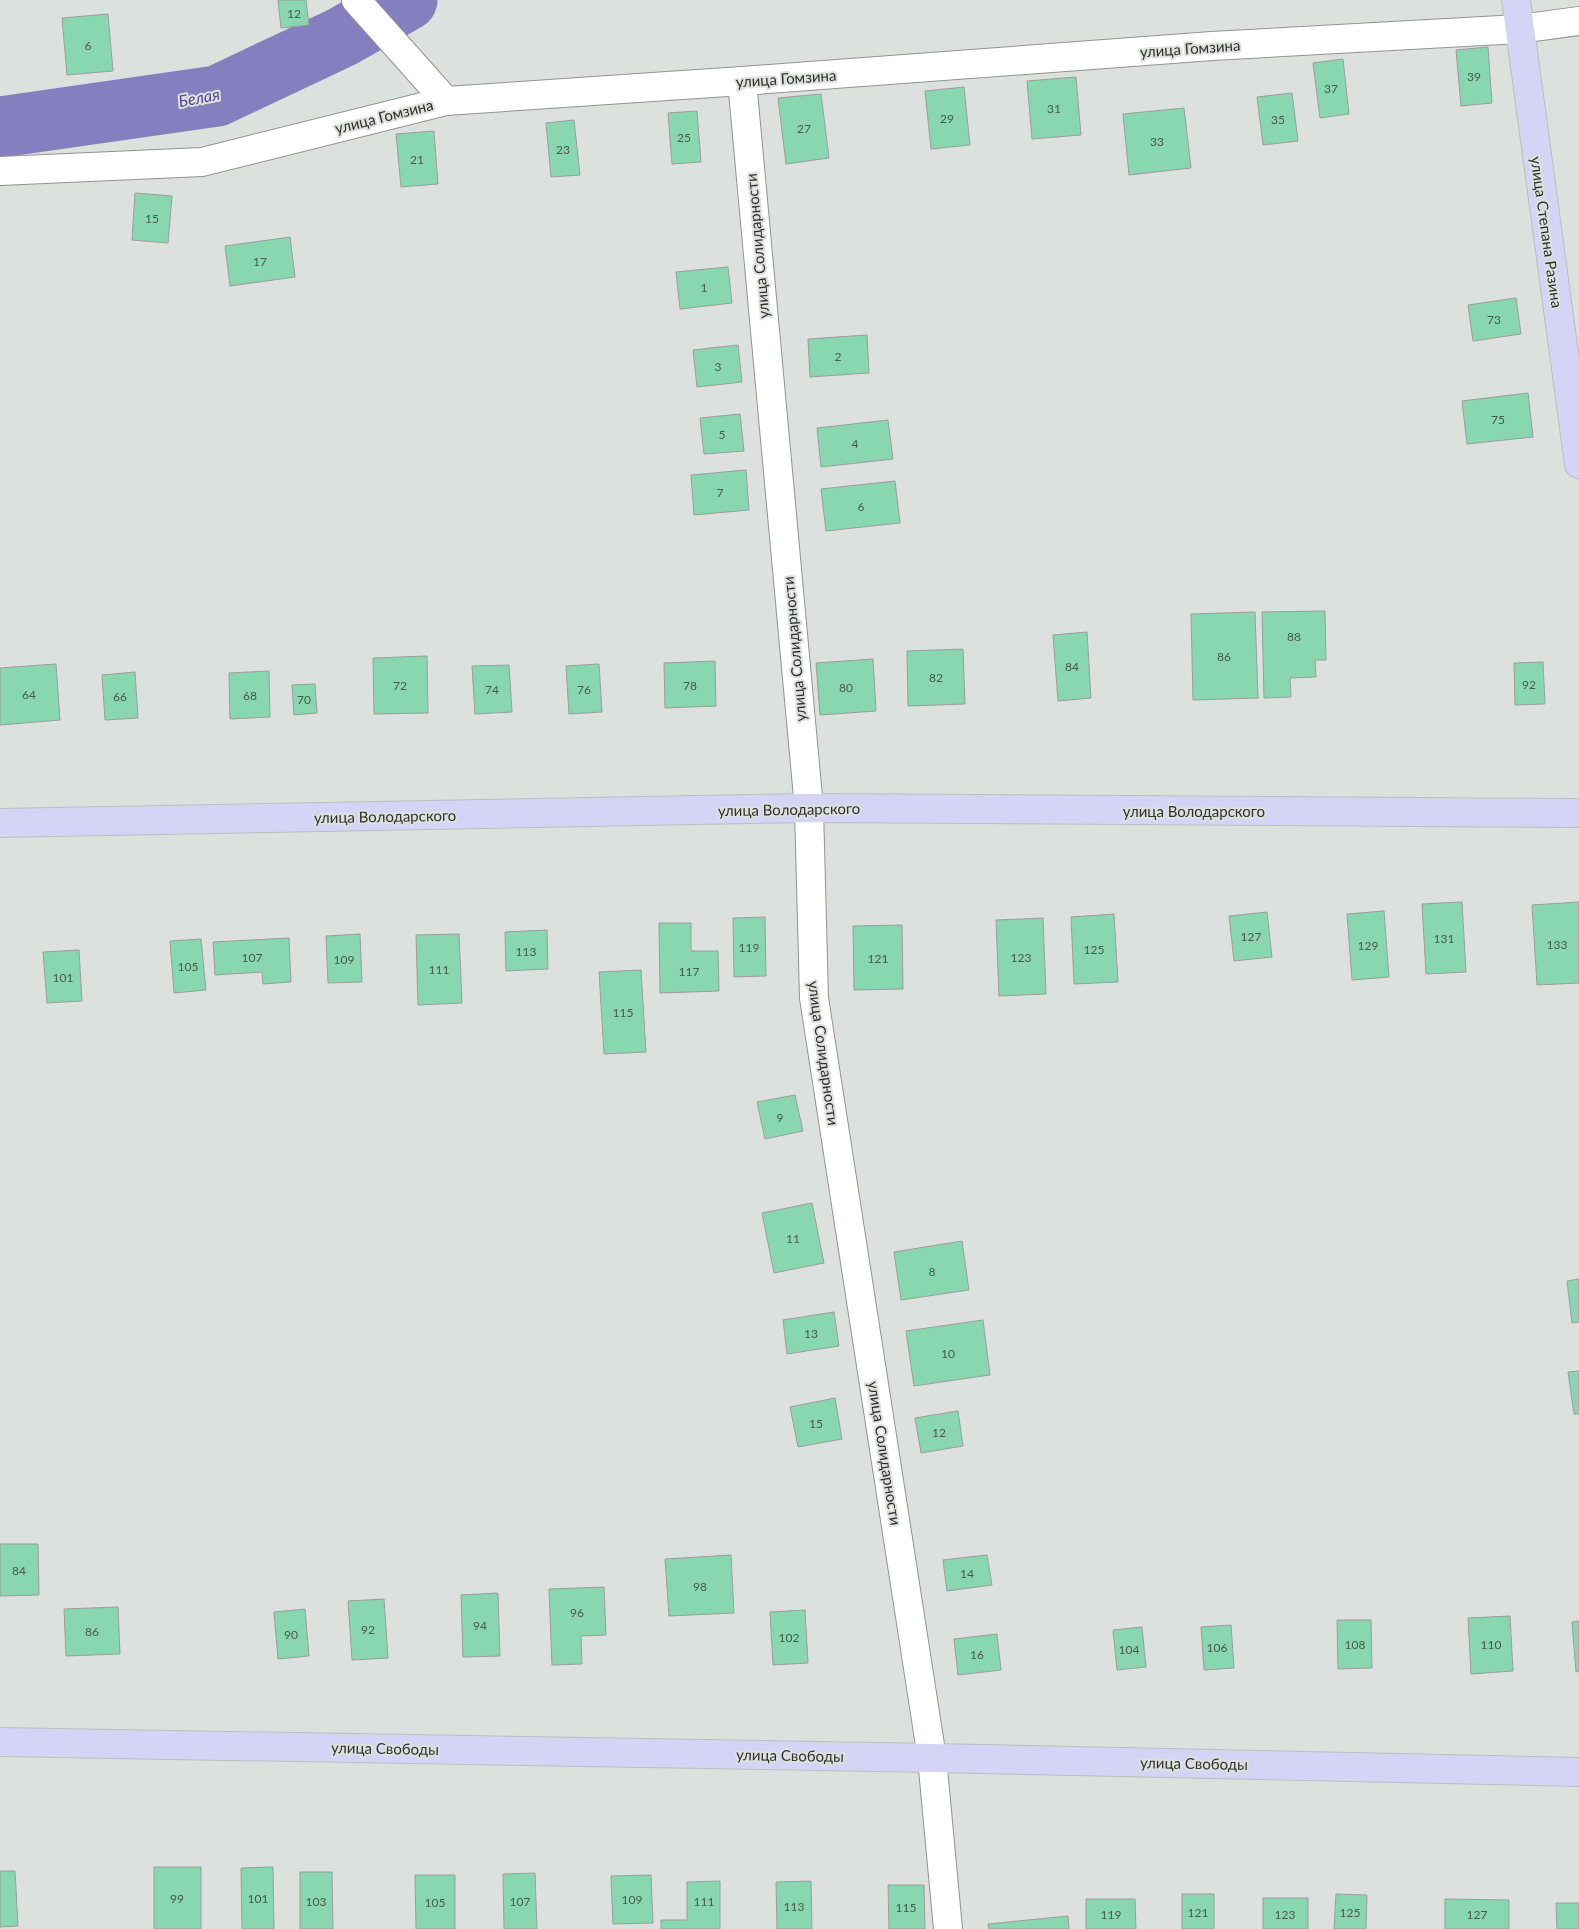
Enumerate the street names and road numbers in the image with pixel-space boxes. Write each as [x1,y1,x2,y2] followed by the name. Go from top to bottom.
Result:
[1139,36,1241,60] street label: улица Гомзина
[735,66,837,90] street label: улица Гомзина
[333,95,435,137] street label: улица Гомзина
[1527,155,1567,309] street label: улица Степана Разина
[742,173,772,319] street label: улица Солидарности
[779,576,809,722] street label: улица Солидарности
[718,799,860,819] street label: улица Володарского
[1123,802,1265,820] street label: улица Володарского
[314,806,456,826] street label: улица Володарского
[805,980,843,1126] street label: улица Солидарности
[865,1380,905,1526] street label: улица Солидарности
[331,1738,439,1758] street label: улица Свободы
[736,1745,844,1765] street label: улица Свободы
[1140,1753,1248,1773] street label: улица Свободы

